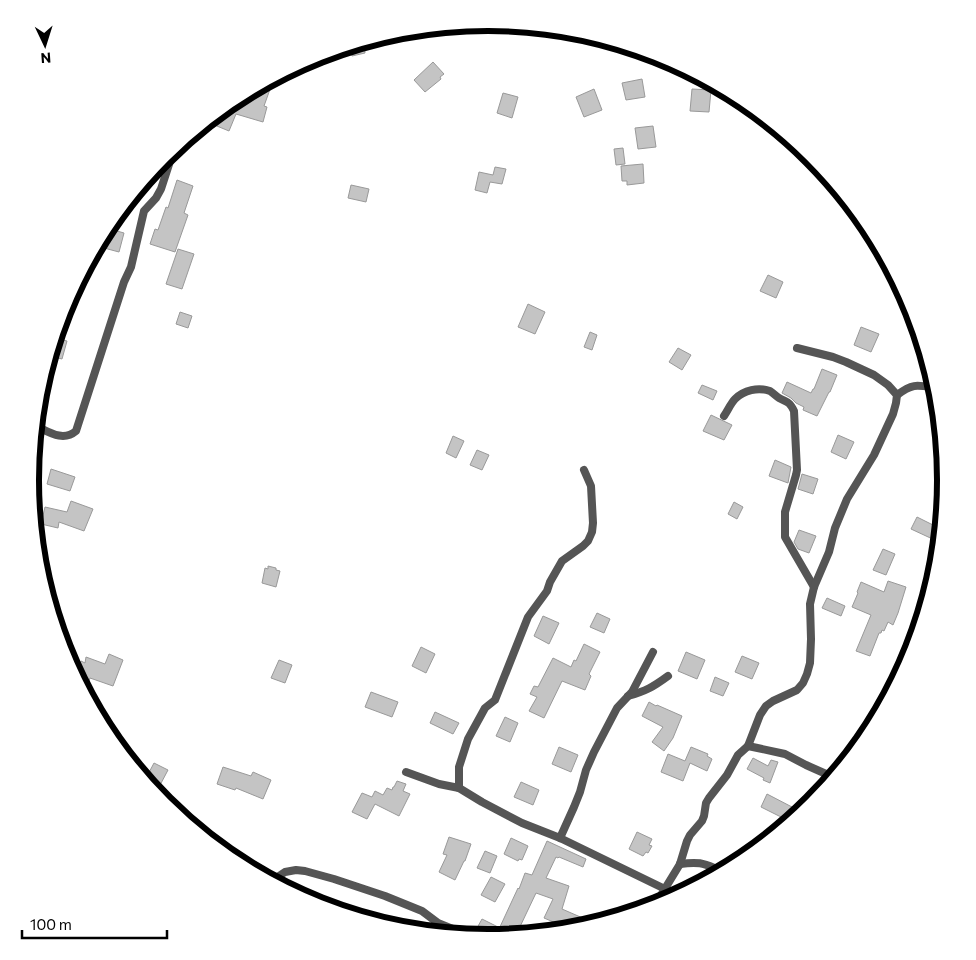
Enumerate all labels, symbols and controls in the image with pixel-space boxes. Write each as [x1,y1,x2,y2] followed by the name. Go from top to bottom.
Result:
[20,20,70,70] north arrow
[40,50,52,67] text: N
[22,908,168,940] scale bar
[30,915,72,933] text: 100 m

